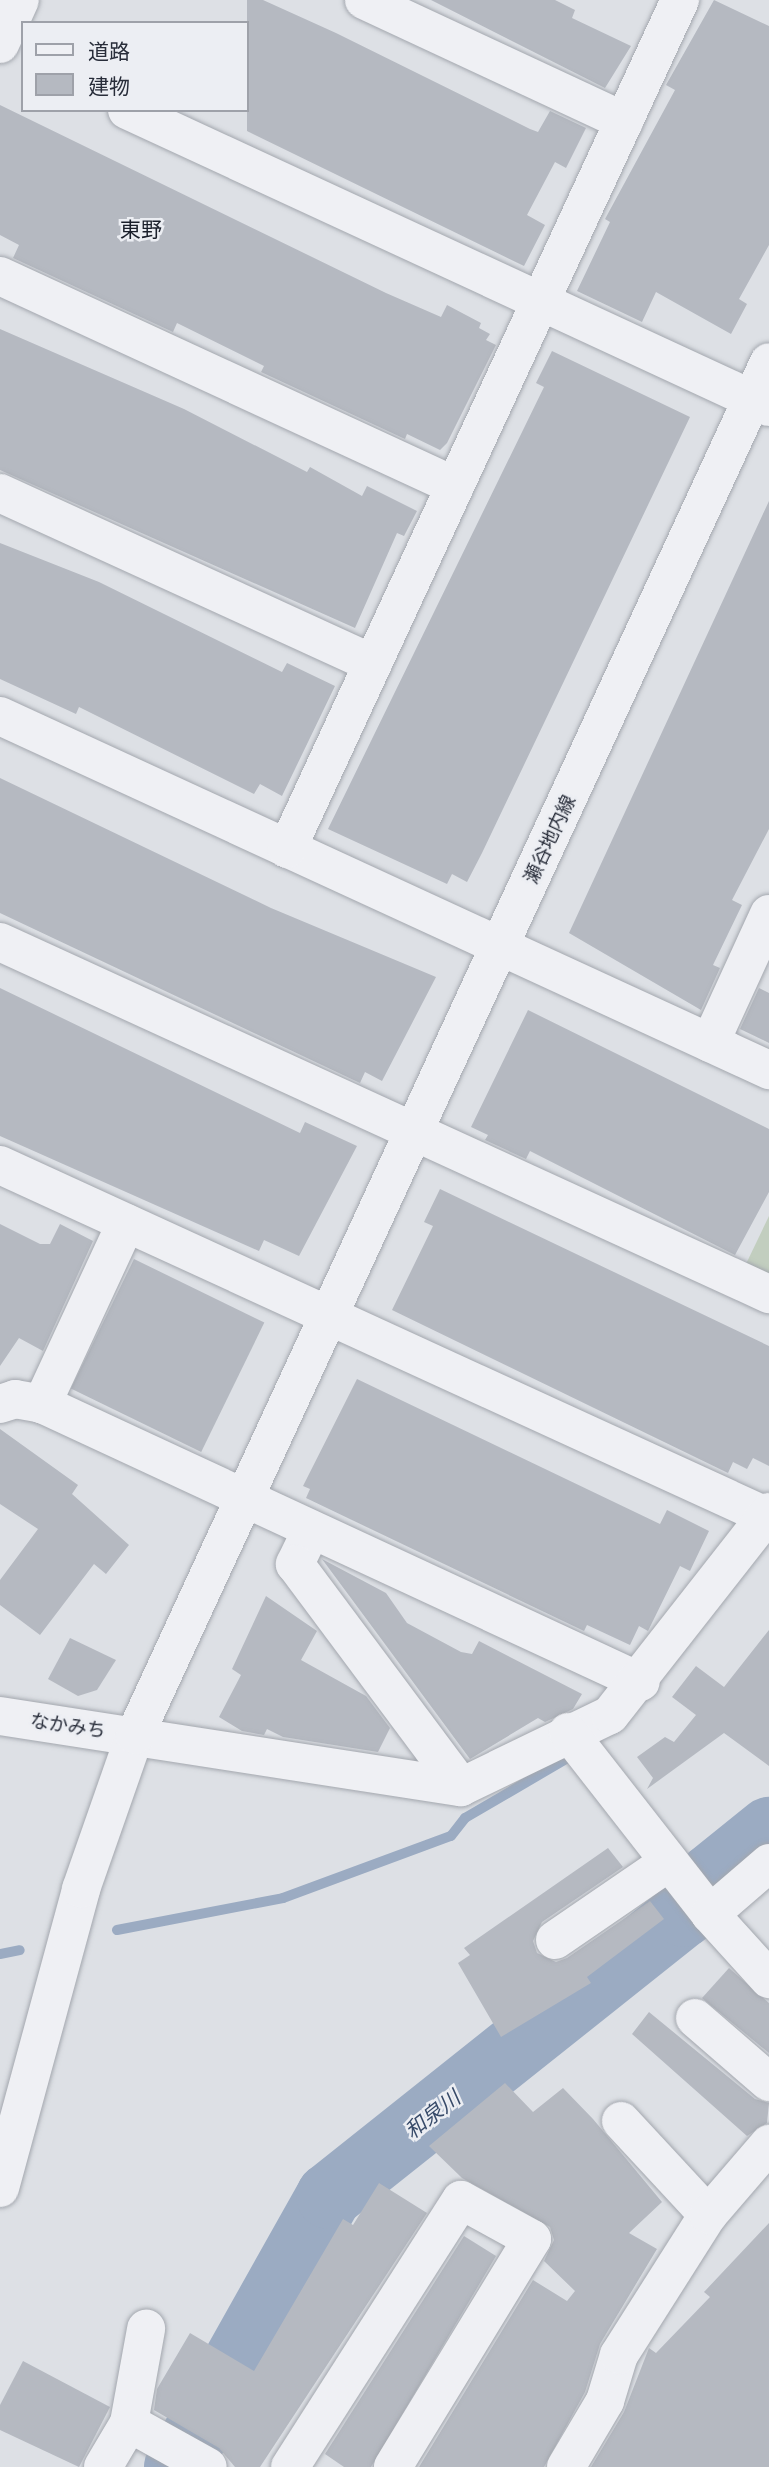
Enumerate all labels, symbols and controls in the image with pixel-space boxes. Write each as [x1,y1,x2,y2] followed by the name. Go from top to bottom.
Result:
[21,21,248,112] legend
[88,38,130,63] text: 道路
[88,73,130,98] text: 建物
[120,216,162,242] district label: 東野
[519,791,579,887] street label: 瀬谷地内線
[29,1708,107,1742] street label: なかみち
[399,2085,465,2143] water label: 和泉川

